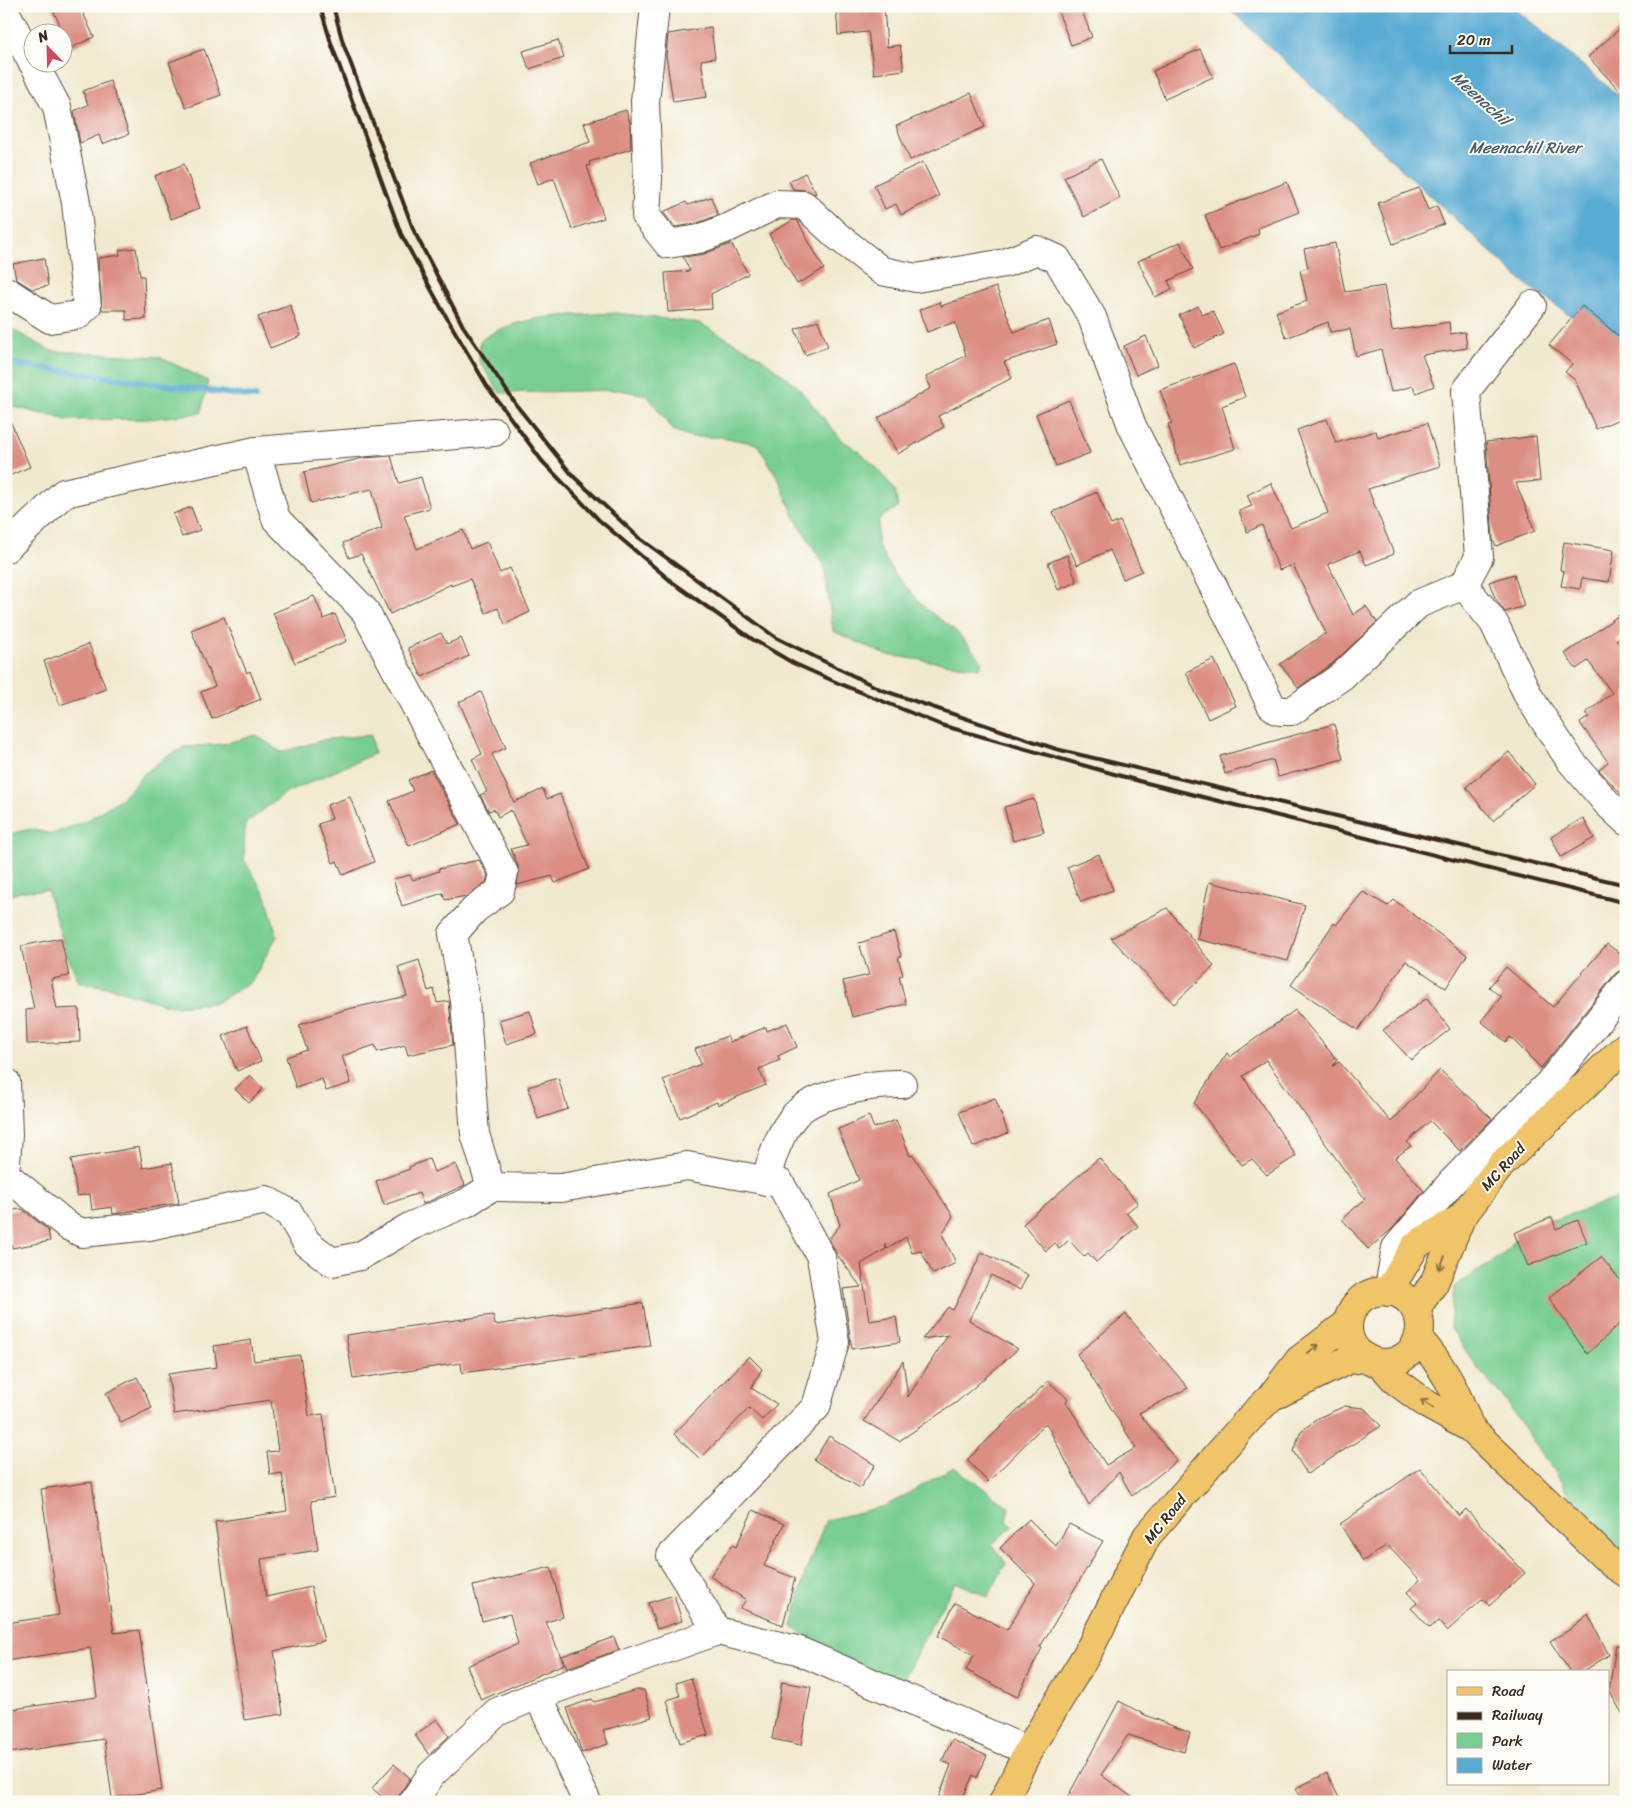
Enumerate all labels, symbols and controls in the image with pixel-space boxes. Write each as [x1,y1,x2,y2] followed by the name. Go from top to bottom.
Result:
[22,22,72,72] north arrow
[1450,22,1512,54] scale bar
[33,23,53,50] text: N
[1457,27,1491,53] text: 20 m
[1444,64,1519,135] water label: Meenachil
[1469,133,1583,162] water label: Meenachil River
[1474,1136,1533,1197] street label: MC Road
[1436,1255,1446,1270] one-way arrow
[1306,1344,1320,1354] one-way arrow
[1420,1399,1434,1409] one-way arrow
[1137,1488,1194,1550] street label: MC Road
[1447,1670,1610,1786] legend
[1492,1678,1525,1704] text: Road
[1492,1702,1543,1728] text: Railway
[1492,1728,1523,1754] text: Park
[1492,1752,1532,1778] text: Water

